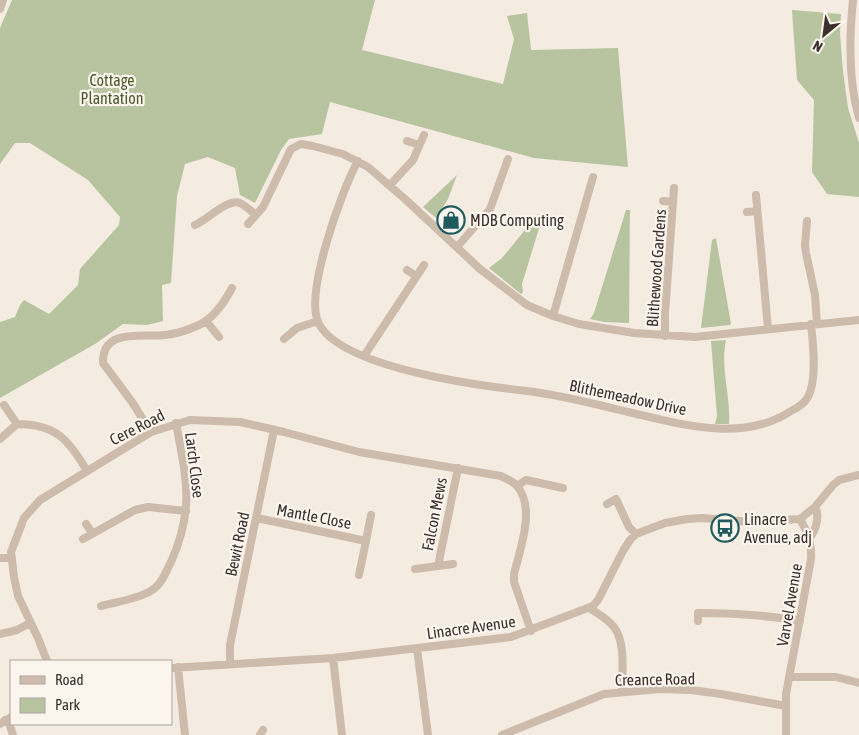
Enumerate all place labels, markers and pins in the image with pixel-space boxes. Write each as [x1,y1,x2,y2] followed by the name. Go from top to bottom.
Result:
[436,205,466,235] shop icon: MDB Computing
[470,211,564,230] place label: MDB Computing
[744,510,812,547] place label: Linacre Avenue, adj
[710,513,740,543] bus stop icon: Linacre Avenue, adj

